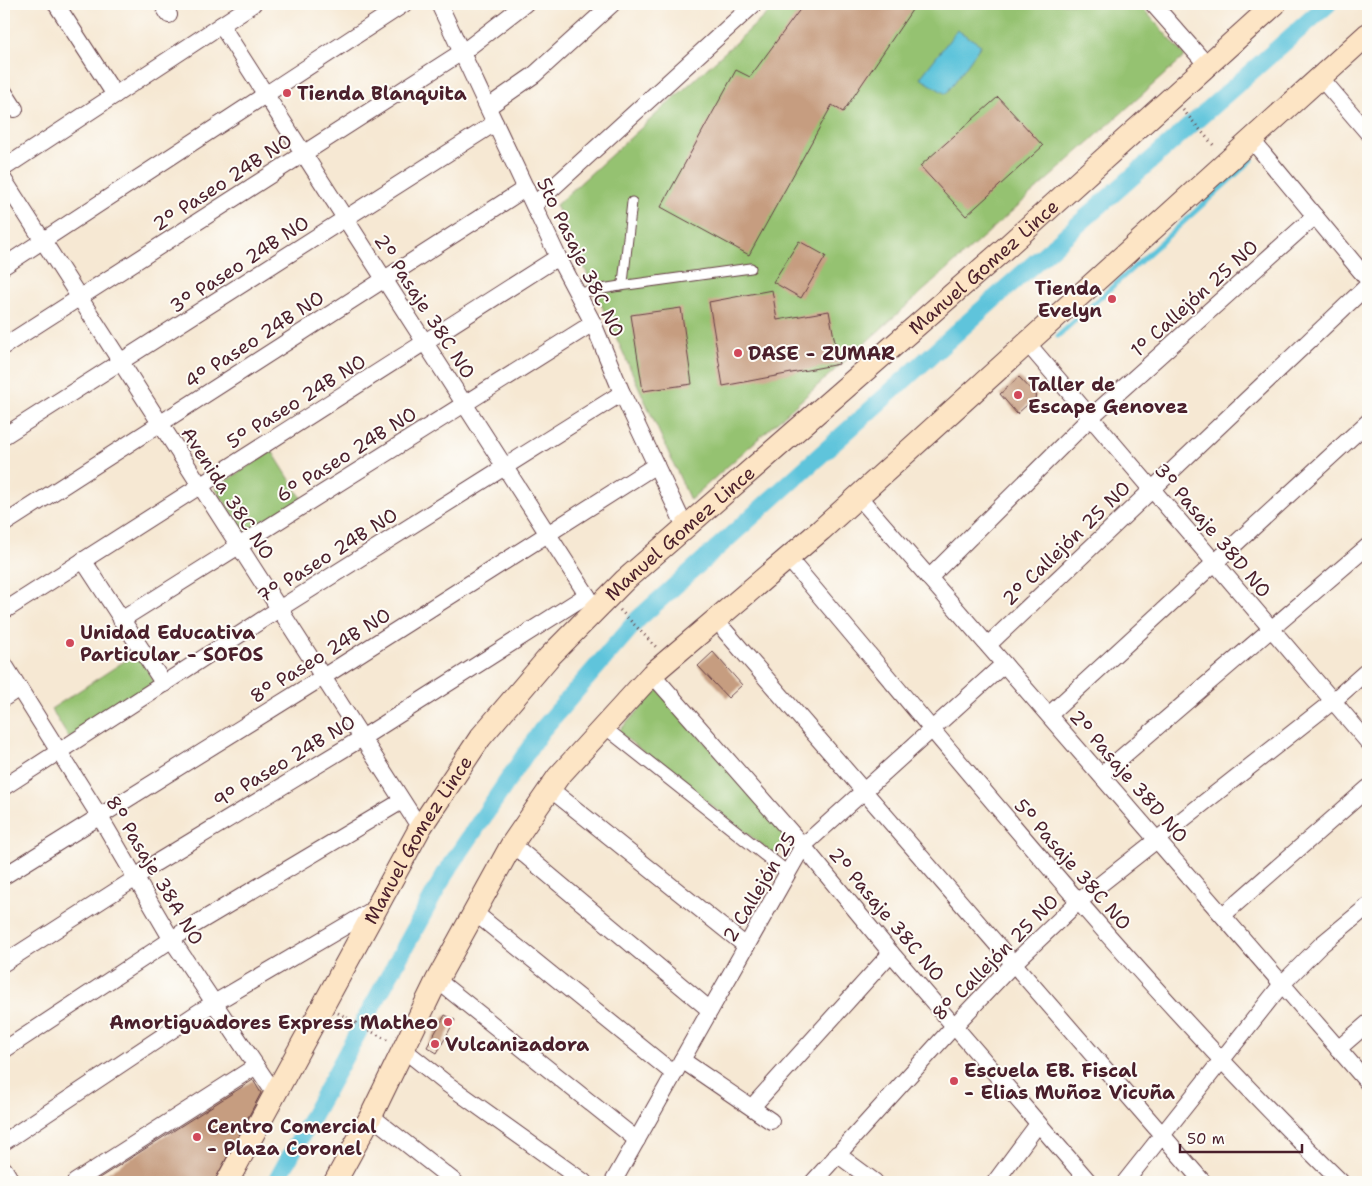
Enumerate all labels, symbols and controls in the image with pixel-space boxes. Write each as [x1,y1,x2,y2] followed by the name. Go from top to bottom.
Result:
[297,81,467,106] place label: Tienda Blanquita
[281,87,293,99] marker: Tienda Blanquita
[148,128,297,237] street label: 2° Paseo 24B NO
[531,173,630,341] street label: 5to Pasaje 38C NO
[903,194,1064,340] street label: Manuel Gomez Lince
[165,210,314,319] street label: 3° Paseo 24B NO
[368,229,481,383] street label: 2° Pasaje 38C NO
[1125,234,1263,362] street label: 1° Callejón 25 NO
[1035,276,1102,323] place label: Tienda Evelyn
[180,285,329,394] street label: 4° Paseo 24B NO
[1106,293,1118,305] marker: Tienda Evelyn
[748,341,895,366] place label: DASE - ZUMAR
[732,347,744,359] marker: DASE - ZUMAR
[222,349,371,454] street label: 5° Paseo 24B NO
[1028,372,1188,419] place label: Taller de Escape Genovez
[1012,389,1024,401] marker: Taller de Escape Genovez
[271,401,421,508] street label: 6° Paseo 24B NO
[175,422,280,564] street label: Avenida 38C NO
[1149,458,1276,603] street label: 3° Pasaje 38D NO
[600,460,760,606] street label: Manuel Gomez Lince
[997,476,1136,611] street label: 2° Callejón 25 NO
[252,502,402,609] street label: 7° Paseo 24B NO
[245,602,395,709] street label: 8° Paseo 24B NO
[80,620,264,667] place label: Unidad Educativa Particular - SOFOS
[64,637,76,649] marker: Unidad Educativa Particular - SOFOS
[1064,705,1193,848] street label: 2° Pasaje 38D NO
[209,709,360,814] street label: 9° Paseo 24B NO
[358,751,478,928] street label: Manuel Gomez Lince
[100,791,209,949] street label: 8° Pasaje 38A NO
[1009,793,1137,935] street label: 5° Pasaje 38C NO
[717,828,802,947] street label: 2 Callejón 25
[823,842,950,987] street label: 2° Pasaje 38C NO
[927,889,1064,1026] street label: 8° Callejón 25 NO
[109,1010,438,1035] place label: Amortiguadores Express Matheo
[442,1016,454,1028] marker: Amortiguadores Express Matheo
[445,1032,589,1057] place label: Vulcanizadora
[429,1038,441,1050] marker: Vulcanizadora
[964,1058,1175,1105] place label: Escuela EB. Fiscal - Elias Muñoz Vicuña
[948,1075,960,1087] marker: Escuela EB. Fiscal - Elias Muñoz Vicuña
[207,1114,377,1161] place label: Centro Comercial - Plaza Coronel
[1180,1121,1302,1153] scale bar
[1187,1129,1225,1149] text: 50 m
[191,1131,203,1143] marker: Centro Comercial - Plaza Coronel

